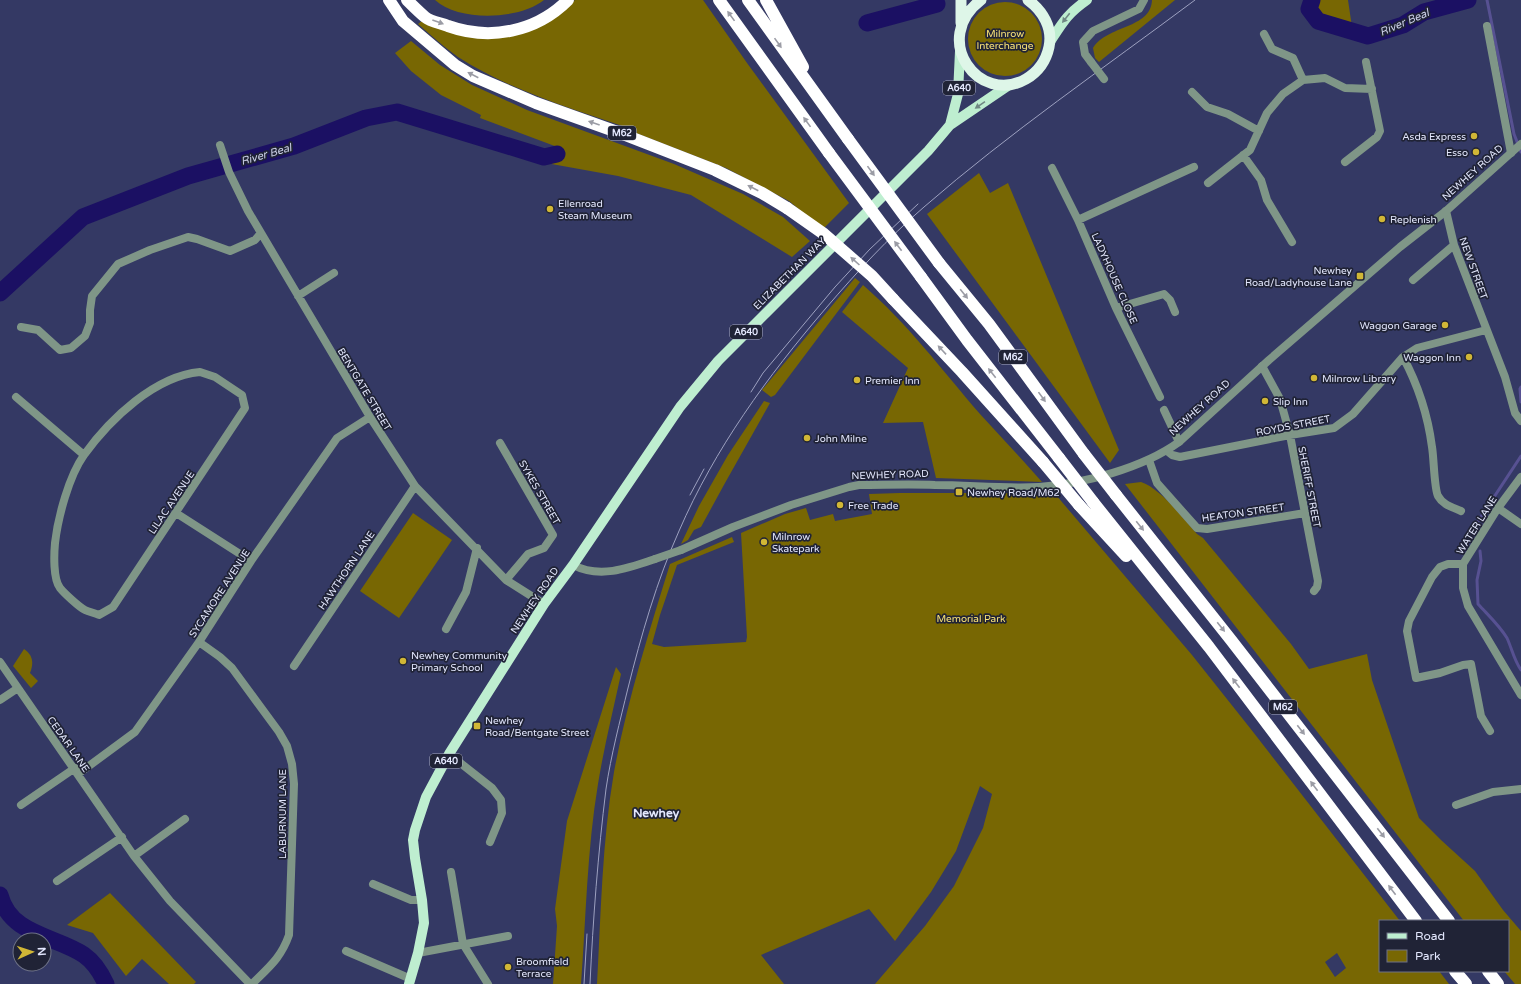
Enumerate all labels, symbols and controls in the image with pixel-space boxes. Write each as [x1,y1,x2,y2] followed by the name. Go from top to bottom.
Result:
[1378,6,1432,39] water label: River Beal
[727,11,735,21] one-way arrow
[1061,13,1070,24] one-way arrow
[433,20,445,26] one-way arrow
[977,28,1034,52] park label: Milnrow Interchange
[774,38,782,48] one-way arrow
[467,72,479,78] one-way arrow
[943,81,975,95] road number: A640
[974,101,985,109] one-way arrow
[802,116,811,127] one-way arrow
[587,120,599,126] one-way arrow
[608,126,636,140] road number: M62
[1402,131,1466,143] place label: Asda Express
[1469,131,1479,141] marker: Asda Express
[239,141,294,168] water label: River Beal
[1440,142,1505,203] street label: NEWHEY ROAD
[1446,147,1468,159] place label: Esso
[1471,147,1481,157] marker: Esso
[867,165,875,176] one-way arrow
[747,185,759,192] one-way arrow
[558,198,632,222] place label: Ellenroad Steam Museum
[545,204,555,214] marker: Ellenroad Steam Museum
[1377,214,1387,224] marker: Replenish
[1390,214,1437,226] place label: Replenish
[1089,231,1140,326] street label: LADYHOUSE CLOSE
[751,235,829,312] street label: ELIZABETHAN WAY
[1456,236,1490,301] street label: NEW STREET
[894,241,902,251] one-way arrow
[850,257,861,266] one-way arrow
[1245,265,1353,289] place label: Newhey Road/Ladyhouse Lane
[1355,271,1365,281] marker: Newhey Road/Ladyhouse Lane
[959,288,968,299] one-way arrow
[1360,320,1437,332] place label: Waggon Garage
[1440,320,1450,330] marker: Waggon Garage
[730,325,762,339] road number: A640
[937,345,946,355] one-way arrow
[335,346,394,433] street label: BENTGATE STREET
[999,350,1027,364] road number: M62
[1403,352,1461,364] place label: Waggon Inn
[1464,352,1474,362] marker: Waggon Inn
[987,367,996,378] one-way arrow
[1309,373,1319,383] marker: Milnrow Library
[1322,373,1397,385] place label: Milnrow Library
[852,375,862,385] marker: Premier Inn
[865,375,920,387] place label: Premier Inn
[1167,377,1232,438] street label: NEWHEY ROAD
[1038,392,1046,403] one-way arrow
[1260,396,1270,406] marker: Slip Inn
[1273,396,1308,408] place label: Slip Inn
[1255,413,1331,439] street label: ROYDS STREET
[802,433,812,443] marker: John Milne
[815,433,867,445] place label: John Milne
[1295,445,1323,529] street label: SHERIFF STREET
[516,458,562,527] street label: SYKES STREET
[851,468,929,482] street label: NEWHEY ROAD
[146,469,197,536] street label: LILAC AVENUE
[954,487,964,497] marker: Newhey Road/M62
[967,487,1060,499] place label: Newhey Road/M62
[1454,494,1500,557] street label: WATER LANE
[835,500,845,510] marker: Free Trade
[848,500,899,512] place label: Free Trade
[1201,501,1285,525] street label: HEATON STREET
[1136,520,1144,531] one-way arrow
[316,529,378,612] street label: HAWTHORN LANE
[772,531,820,555] place label: Milnrow Skatepark
[759,537,769,547] marker: Milnrow Skatepark
[187,547,253,640] street label: SYCAMORE AVENUE
[508,565,561,636] street label: NEWHEY ROAD
[937,613,1006,625] park label: Memorial Park
[1217,622,1225,633] one-way arrow
[411,650,508,674] place label: Newhey Community Primary School
[398,656,408,666] marker: Newhey Community Primary School
[1231,677,1240,688] one-way arrow
[1269,700,1297,714] road number: M62
[45,714,92,775] street label: CEDAR LANE
[485,715,589,739] place label: Newhey Road/Bentgate Street
[472,721,482,731] marker: Newhey Road/Bentgate Street
[1297,725,1305,735] one-way arrow
[430,754,462,768] road number: A640
[277,769,289,859] street label: LABURNUM LANE
[1310,781,1318,792] one-way arrow
[633,806,680,821] district label: Newhey
[1376,827,1385,838] one-way arrow
[1388,884,1397,895] one-way arrow
[1379,920,1509,972] legend
[1415,929,1445,943] text: Road
[12,932,52,972] north arrow
[35,947,48,956] text: N
[1415,949,1441,963] text: Park
[516,956,569,980] place label: Broomfield Terrace
[503,962,513,972] marker: Broomfield Terrace

